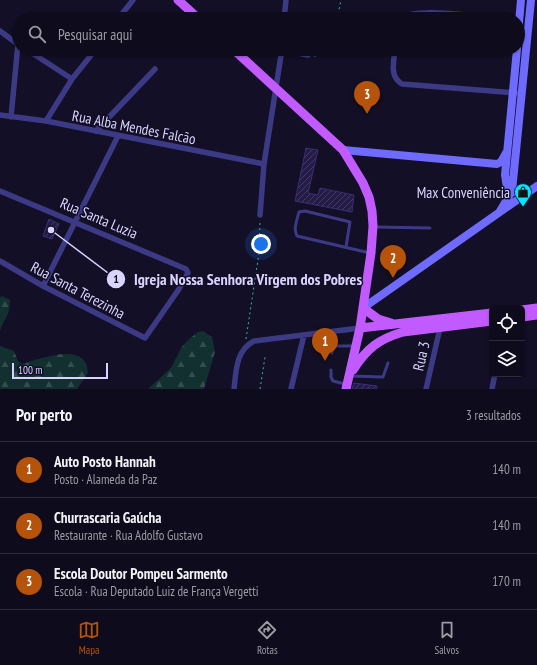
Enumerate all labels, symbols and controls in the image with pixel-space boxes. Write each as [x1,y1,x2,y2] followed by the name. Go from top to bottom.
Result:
[12,12,525,56] search box
[26,23,48,45] icon: search
[58,25,132,44] text: Pesquisar aqui
[354,81,380,114] pin: 3
[71,106,197,148] street label: Rua Alba Mendes Falcão
[513,182,533,207] shop icon: Max Conveniência
[417,183,510,202] place label: Max Conveniência
[57,193,141,243] street label: Rua Santa Luzia
[251,234,271,254] your location
[380,245,406,278] pin: 2
[28,257,128,323] street label: Rua Santa Terezinha
[106,265,371,293] callout: Igreja Nossa Senhora Virgem dos Pobres
[134,269,362,289] text: Igreja Nossa Senhora Virgem dos Pobres
[113,271,119,286] text: 1
[489,305,525,377] map controls
[489,305,525,341] button: locate
[312,328,338,361] pin: 1
[408,339,434,373] street label: Rua 3
[489,341,525,377] button: layers
[12,361,108,380] scale bar
[18,363,42,377] text: 100 m
[16,404,72,426] text: Por perto
[466,407,521,424] text: 3 resultados
[54,452,156,471] text: Auto Posto Hannah
[26,461,32,478] text: 1
[492,461,521,478] text: 140 m
[54,471,157,488] text: Posto · Alameda da Paz
[54,508,161,527] text: Churrascaria Gaúcha
[26,517,32,534] text: 2
[492,517,521,534] text: 140 m
[54,527,203,544] text: Restaurante · Rua Adolfo Gustavo
[54,564,228,583] text: Escola Doutor Pompeu Sarmento
[26,573,32,590] text: 3
[492,573,521,590] text: 170 m
[54,583,259,600] text: Escola · Rua Deputado Luiz de França Vergetti
[78,619,100,657] tab: Mapa
[256,619,278,657] tab: Rotas
[434,619,459,657] tab: Salvos

